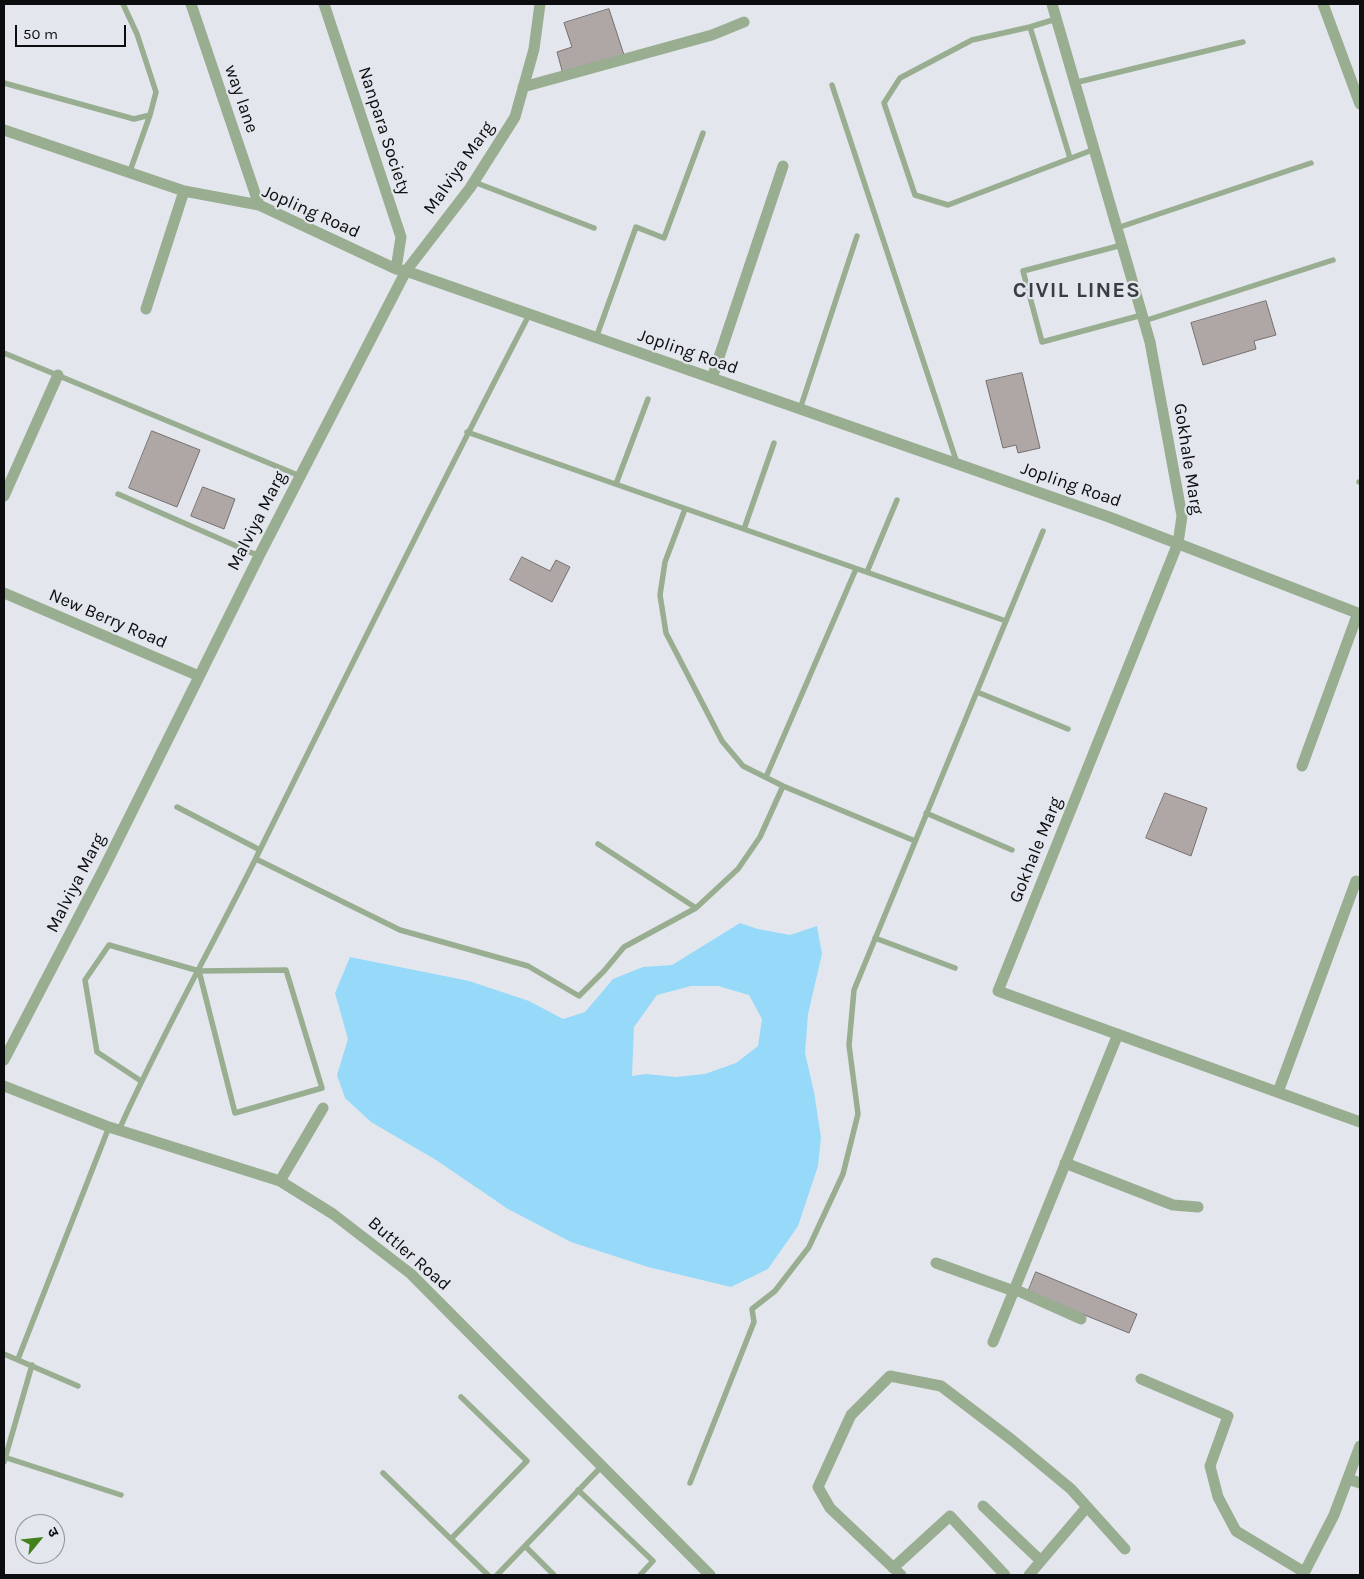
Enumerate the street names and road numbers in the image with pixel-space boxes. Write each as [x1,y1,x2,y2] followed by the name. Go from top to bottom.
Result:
[219,62,263,136] street label: way lane
[353,64,415,198] street label: Nanpara Society
[419,117,499,219] street label: Malviya Marg
[259,181,363,243] street label: Jopling Road
[635,325,741,379] street label: Jopling Road
[1169,402,1207,516] street label: Gokhale Marg
[1018,458,1124,512] street label: Jopling Road
[223,468,291,574] street label: Malviya Marg
[46,584,170,654] street label: New Berry Road
[1005,794,1067,906] street label: Gokhale Marg
[42,830,110,936] street label: Malviya Marg
[363,1212,455,1296] street label: Buttler Road

